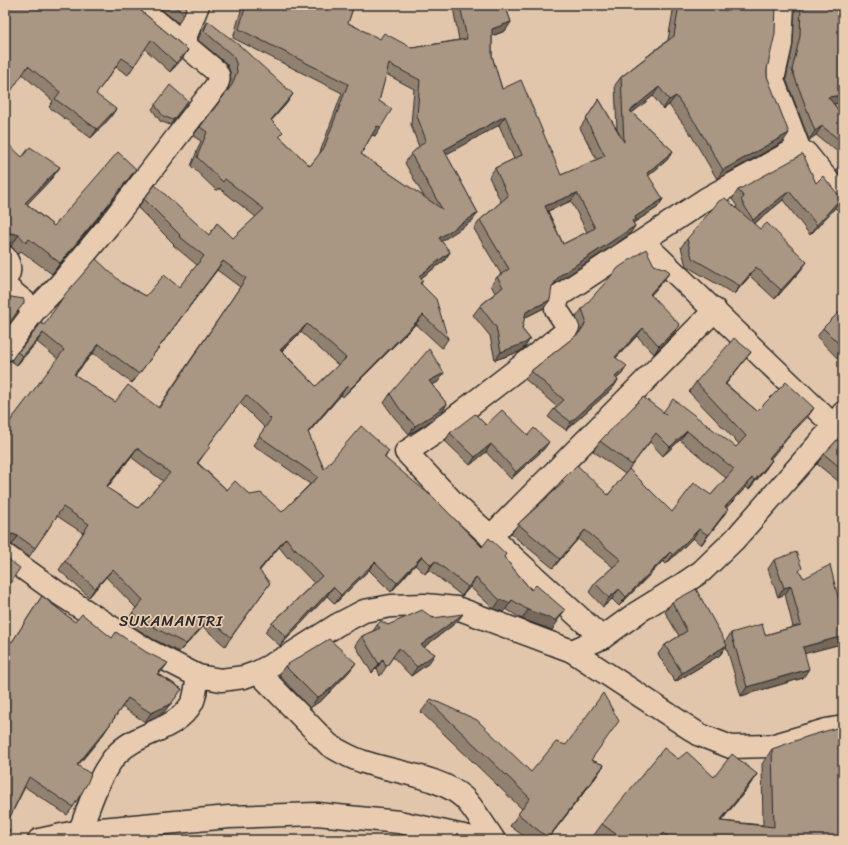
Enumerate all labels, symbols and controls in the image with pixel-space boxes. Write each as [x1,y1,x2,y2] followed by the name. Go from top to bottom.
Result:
[119,608,223,634] district label: SUKAMANTRI

